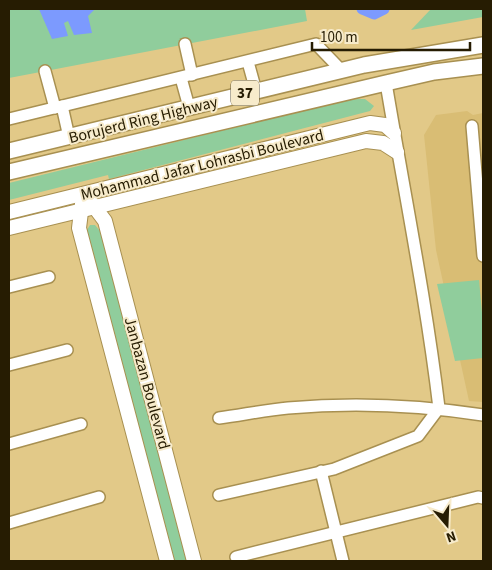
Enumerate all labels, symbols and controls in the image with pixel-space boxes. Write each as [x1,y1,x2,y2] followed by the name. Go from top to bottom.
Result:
[312,20,470,52] scale bar
[320,27,358,48] text: 100 m
[231,80,259,106] road number: 37
[66,91,221,149] street label: Borujerd Ring Highway
[78,124,326,206] street label: Mohammad Jafar Lohrasbi Boulevard
[119,315,175,452] street label: Janbazan Boulevard
[422,500,472,550] north arrow
[443,525,459,547] text: N

